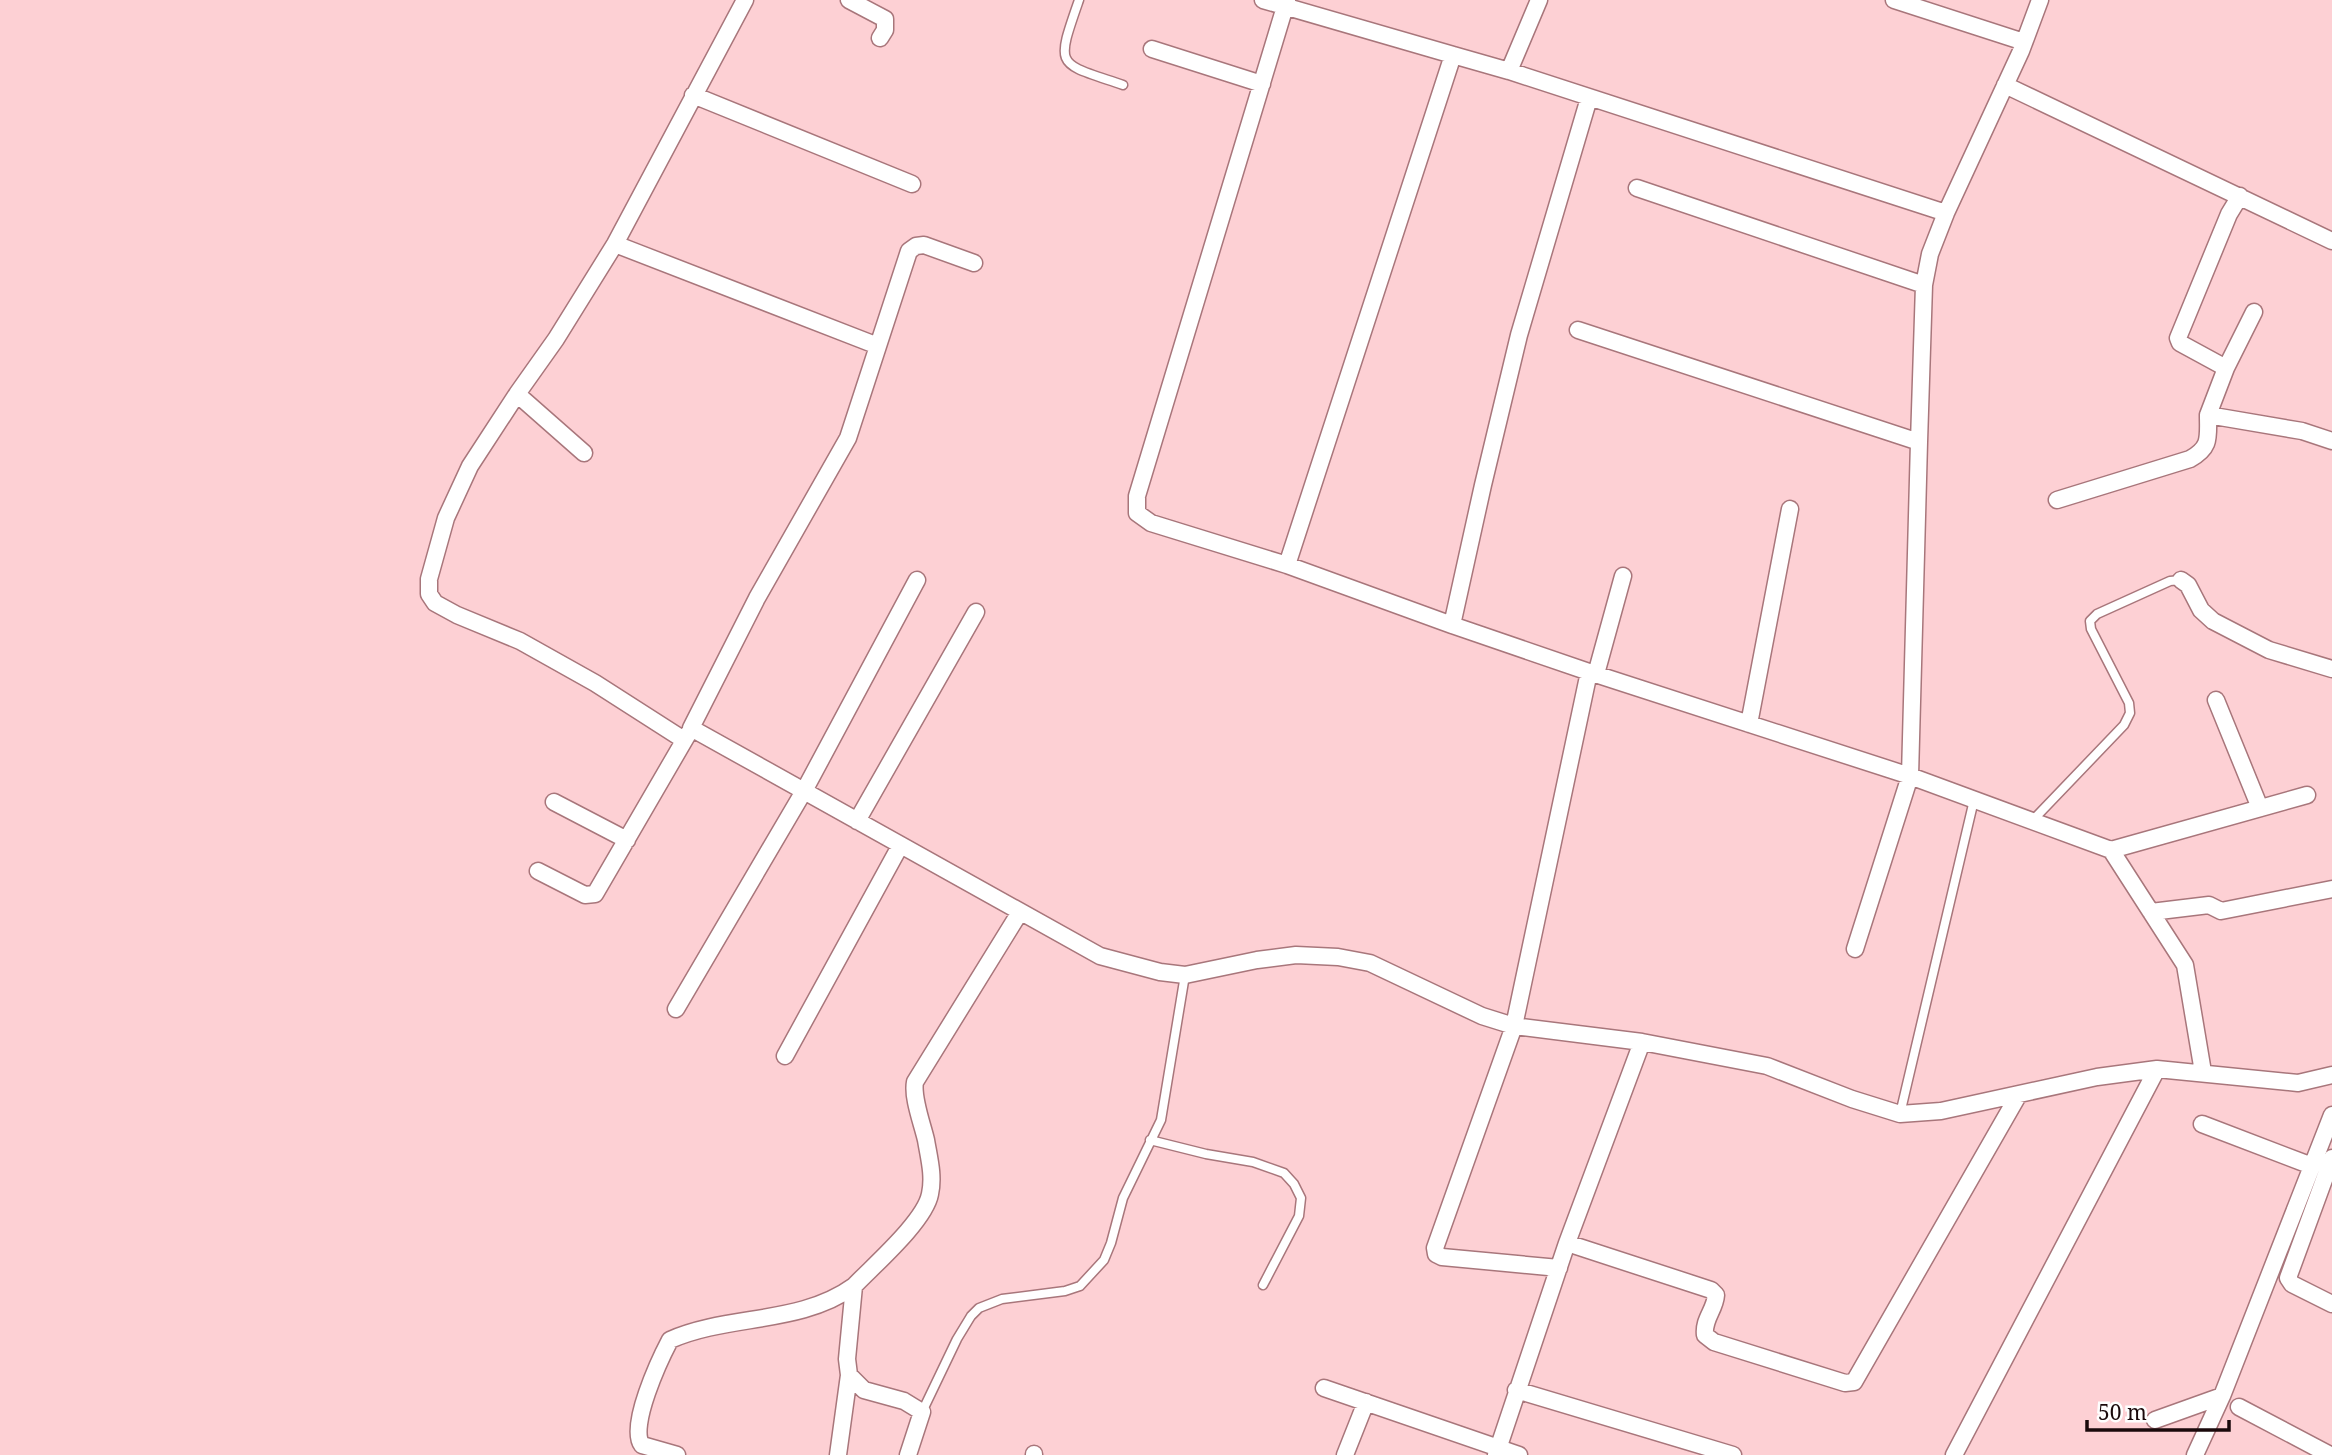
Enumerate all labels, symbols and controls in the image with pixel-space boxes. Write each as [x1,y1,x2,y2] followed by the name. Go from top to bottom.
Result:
[2087,1388,2229,1432] scale bar
[2098,1398,2147,1426] text: 50 m

